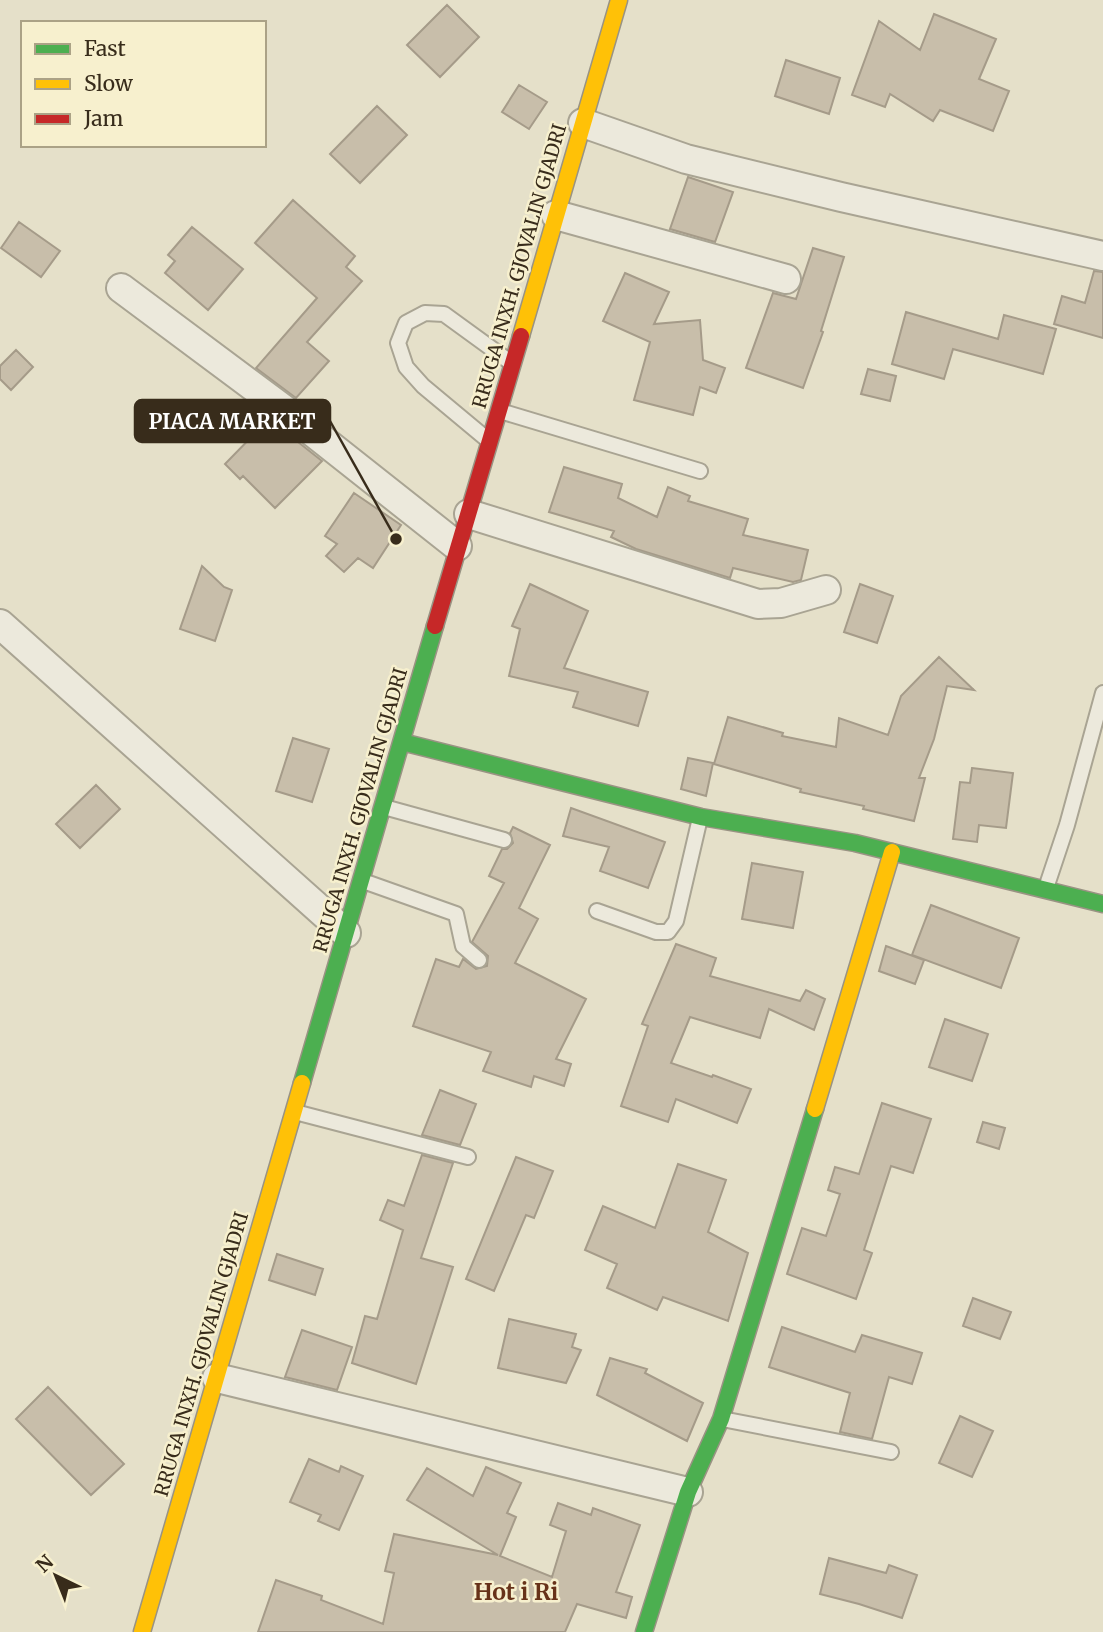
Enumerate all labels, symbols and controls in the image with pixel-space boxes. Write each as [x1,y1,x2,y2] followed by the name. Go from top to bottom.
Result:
[21,21,266,147] legend
[84,35,126,62] text: Fast
[84,70,133,97] text: Slow
[83,105,123,132] text: Jam
[467,121,571,411] street label: RRUGA INXH. GJOVALIN GJADRI
[135,400,330,442] callout: PIACA MARKET
[148,408,316,435] text: PIACA MARKET
[308,665,412,955] street label: RRUGA INXH. GJOVALIN GJADRI
[149,1209,253,1499] street label: RRUGA INXH. GJOVALIN GJADRI
[21,1541,91,1611] north arrow
[31,1550,58,1577] text: N
[474,1577,558,1606] district label: Hot i Ri

